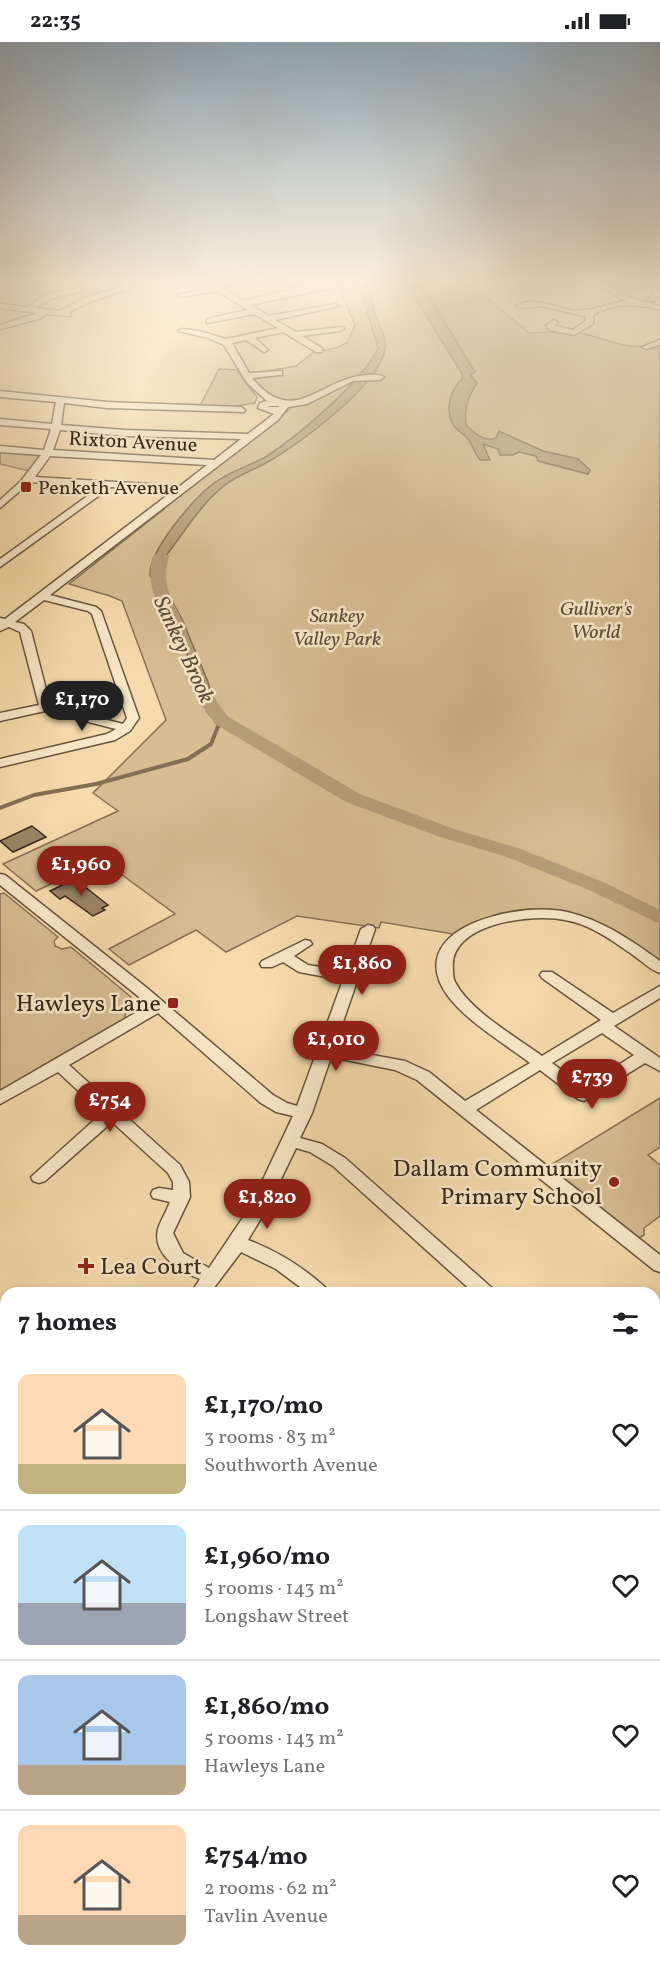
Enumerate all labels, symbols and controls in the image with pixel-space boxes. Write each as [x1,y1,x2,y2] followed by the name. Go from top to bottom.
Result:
[30,6,81,37] text: 22:35
[68,426,198,460] street label: Rixton Avenue
[38,475,179,503] place label: Penketh Avenue
[19,480,33,494] marker: Penketh Avenue
[144,591,221,709] water label: Sankey Brook
[560,596,633,647] park label: Gulliver's World
[293,603,381,654] park label: Sankey Valley Park
[33,681,131,732] pin: £1,170
[55,686,109,714] text: £1,170
[32,846,130,897] pin: £1,960
[51,851,111,879] text: £1,960
[313,945,411,996] pin: £1,860
[332,950,392,978] text: £1,860
[16,988,161,1022] place label: Hawleys Lane
[166,996,180,1010] marker: Hawleys Lane
[287,1021,385,1072] pin: £1,010
[307,1026,365,1054] text: £1,010
[556,1059,628,1110] pin: £739
[571,1064,613,1092] text: £739
[74,1082,146,1133] pin: £754
[89,1087,131,1115] text: £754
[393,1153,602,1215] place label: Dallam Community Primary School
[607,1175,621,1189] marker: Dallam Community Primary School
[218,1179,316,1230] pin: £1,820
[238,1184,296,1212] text: £1,820
[100,1251,202,1285] place label: Lea Court
[77,1257,95,1275] marker: Lea Court
[18,1305,117,1341] text: 7 homes
[609,1307,642,1340] icon: filters
[204,1388,323,1424] text: £1,170/mo
[66,1398,138,1470] icon: home
[609,1418,642,1451] icon: heart
[204,1424,336,1452] text: 3 rooms · 83 m²
[204,1452,378,1480] text: Southworth Avenue
[204,1539,330,1575] text: £1,960/mo
[66,1549,138,1621] icon: home
[609,1569,642,1602] icon: heart
[204,1575,344,1603] text: 5 rooms · 143 m²
[204,1603,349,1631] text: Longshaw Street
[204,1689,329,1725] text: £1,860/mo
[66,1699,138,1771] icon: home
[609,1719,642,1752] icon: heart
[204,1725,344,1753] text: 5 rooms · 143 m²
[204,1753,325,1781] text: Hawleys Lane
[204,1839,308,1875] text: £754/mo
[66,1849,138,1921] icon: home
[609,1869,642,1902] icon: heart
[204,1875,337,1903] text: 2 rooms · 62 m²
[204,1903,328,1931] text: Tavlin Avenue

